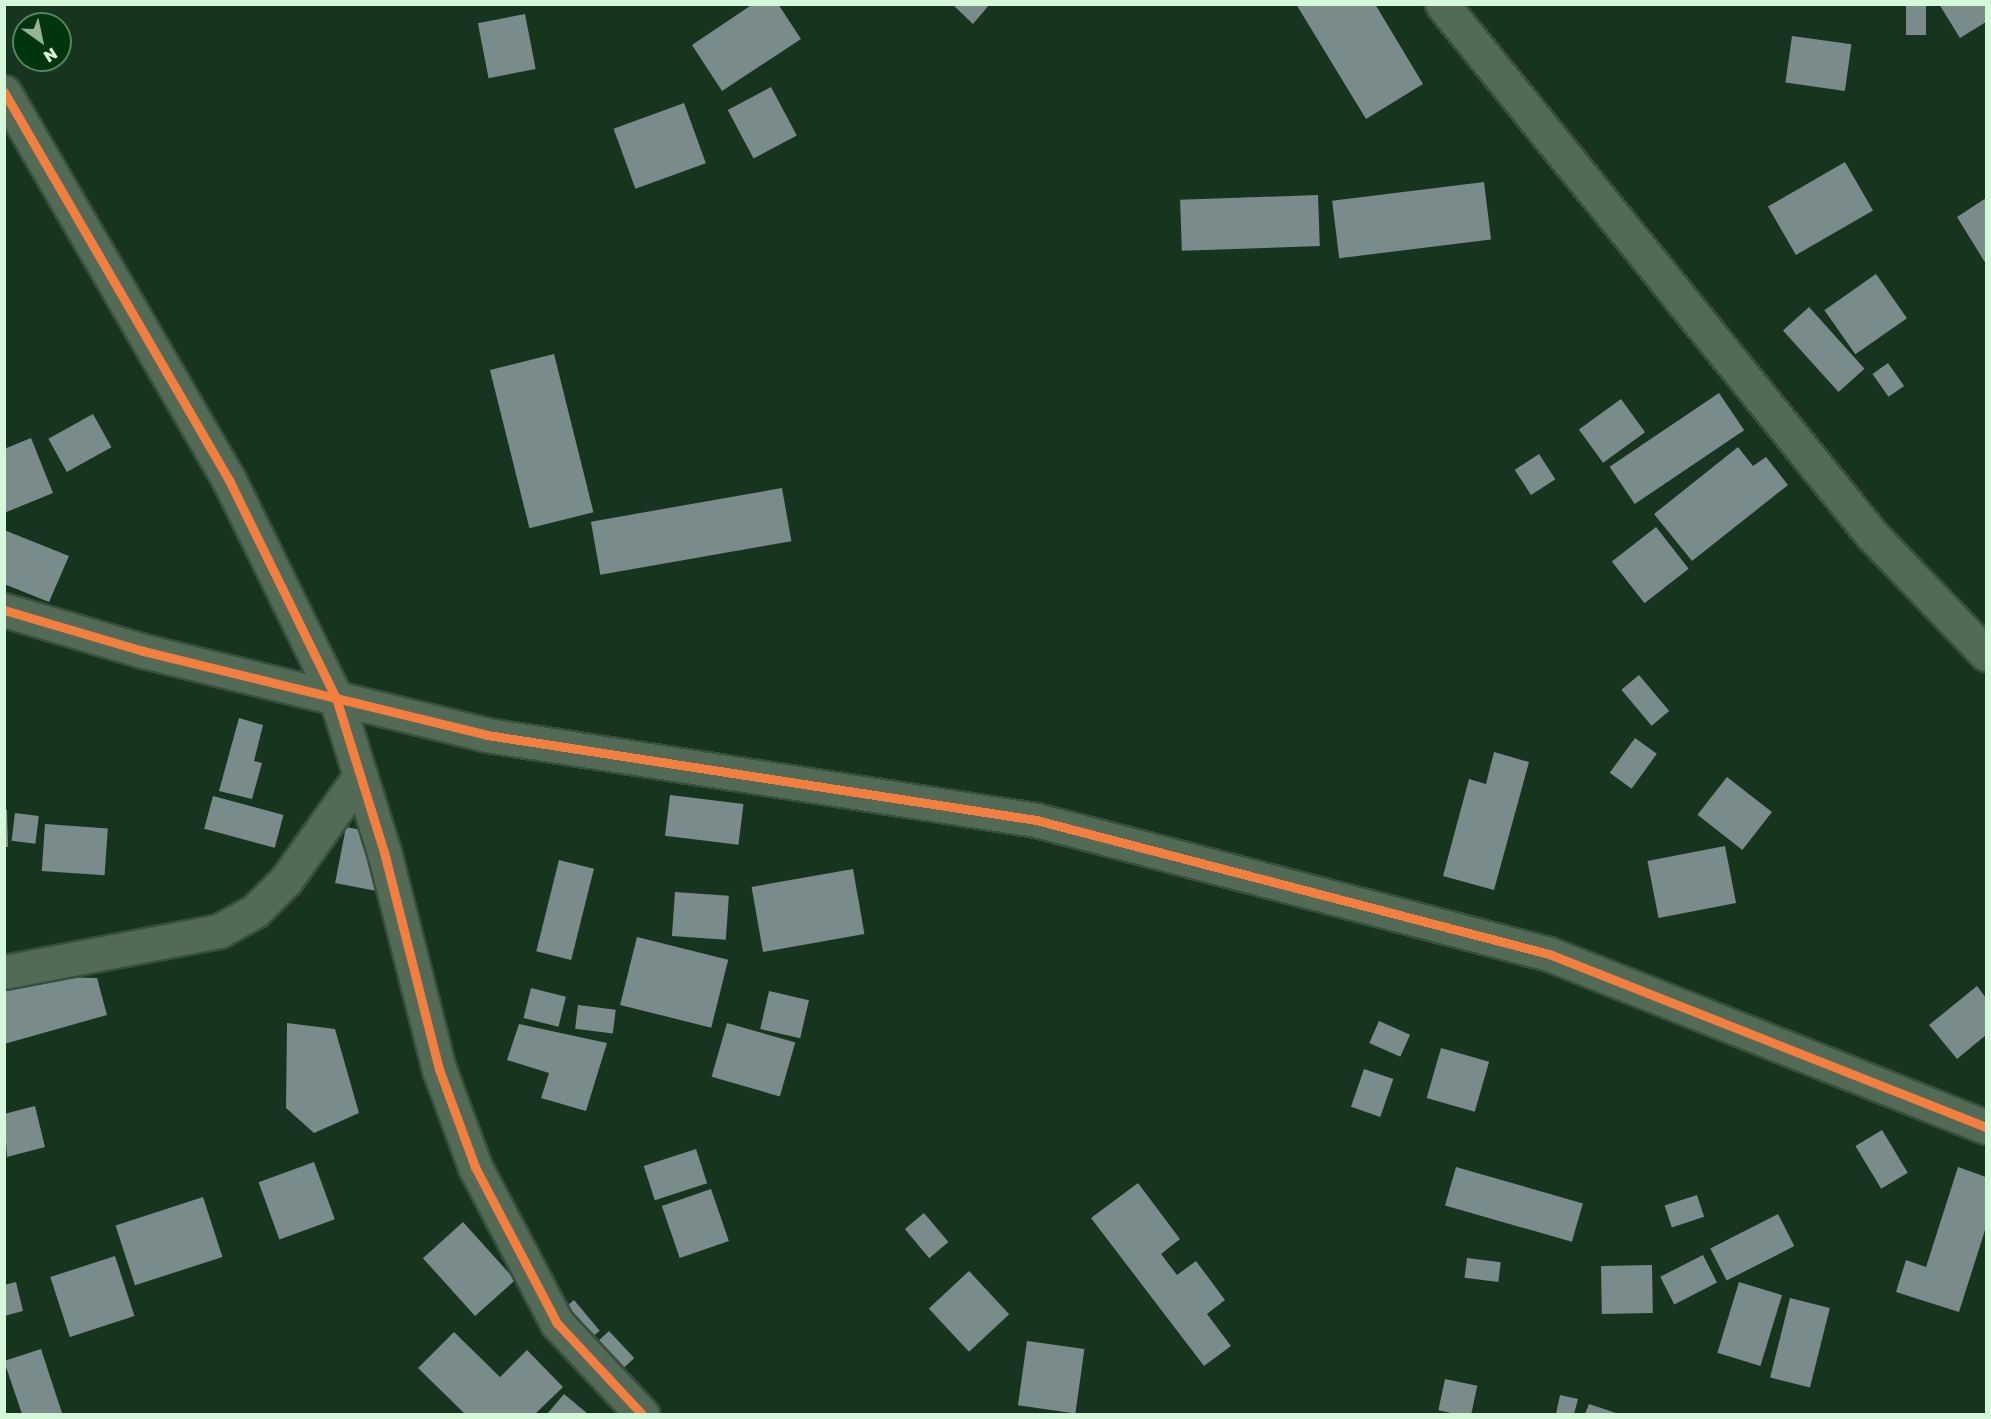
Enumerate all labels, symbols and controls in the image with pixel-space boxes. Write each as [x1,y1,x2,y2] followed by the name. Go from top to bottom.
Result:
[12,12,72,72] north arrow
[40,44,61,67] text: N

